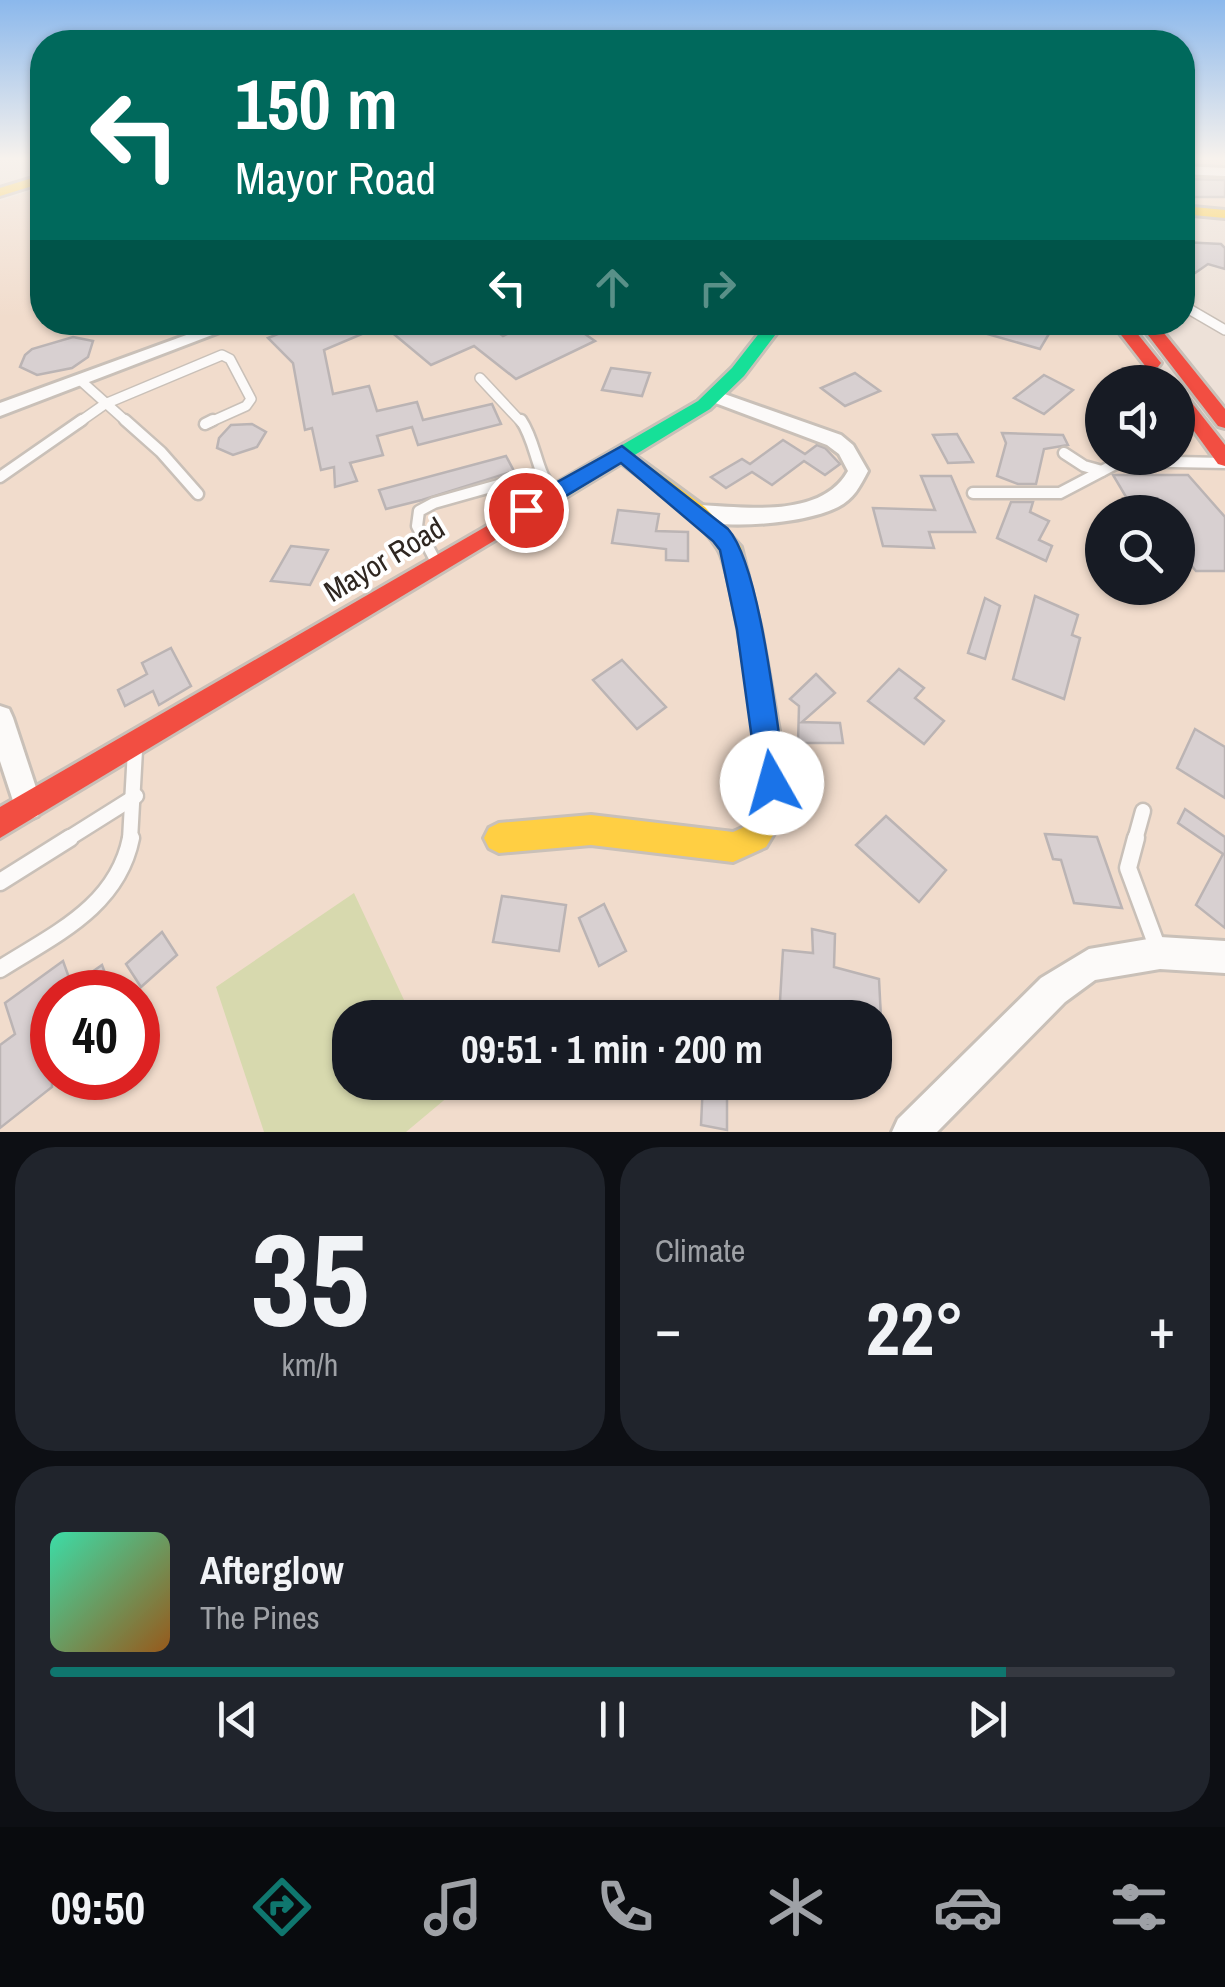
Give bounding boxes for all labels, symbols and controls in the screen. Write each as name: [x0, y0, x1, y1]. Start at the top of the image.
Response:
text: 150 m: [235, 57, 398, 151]
icon: left: [70, 70, 200, 200]
text: Mayor Road: [235, 147, 436, 208]
icon: left: [480, 260, 535, 315]
icon: ahead: [585, 260, 640, 315]
icon: right: [690, 260, 745, 315]
map controls: [1085, 365, 1195, 605]
button: sound: [1085, 365, 1195, 475]
pin: [484, 468, 569, 553]
icon: arrive: [499, 483, 554, 538]
button: search: [1085, 495, 1195, 605]
street label: Mayor Road: [316, 507, 452, 611]
position arrow: [720, 731, 824, 835]
speed limit sign: 40: [30, 970, 160, 1100]
text: 09:51 · 1 min · 200 m: [461, 1024, 763, 1075]
text: 35: [251, 1190, 369, 1366]
text: Climate: [655, 1229, 745, 1272]
text: 22°: [866, 1277, 964, 1378]
text: −: [655, 1291, 681, 1365]
text: +: [1149, 1291, 1175, 1365]
text: km/h: [282, 1343, 338, 1386]
text: Afterglow: [200, 1545, 344, 1596]
text: The Pines: [200, 1596, 320, 1639]
icon: previous: [210, 1692, 265, 1747]
icon: pause: [585, 1692, 640, 1747]
icon: next: [960, 1692, 1015, 1747]
icon: directions: [247, 1872, 317, 1942]
icon: music: [418, 1872, 488, 1942]
icon: phone: [590, 1872, 660, 1942]
icon: climate: [761, 1872, 831, 1942]
icon: car: [933, 1872, 1003, 1942]
icon: filters: [1104, 1872, 1174, 1942]
text: 09:50: [51, 1877, 145, 1938]

